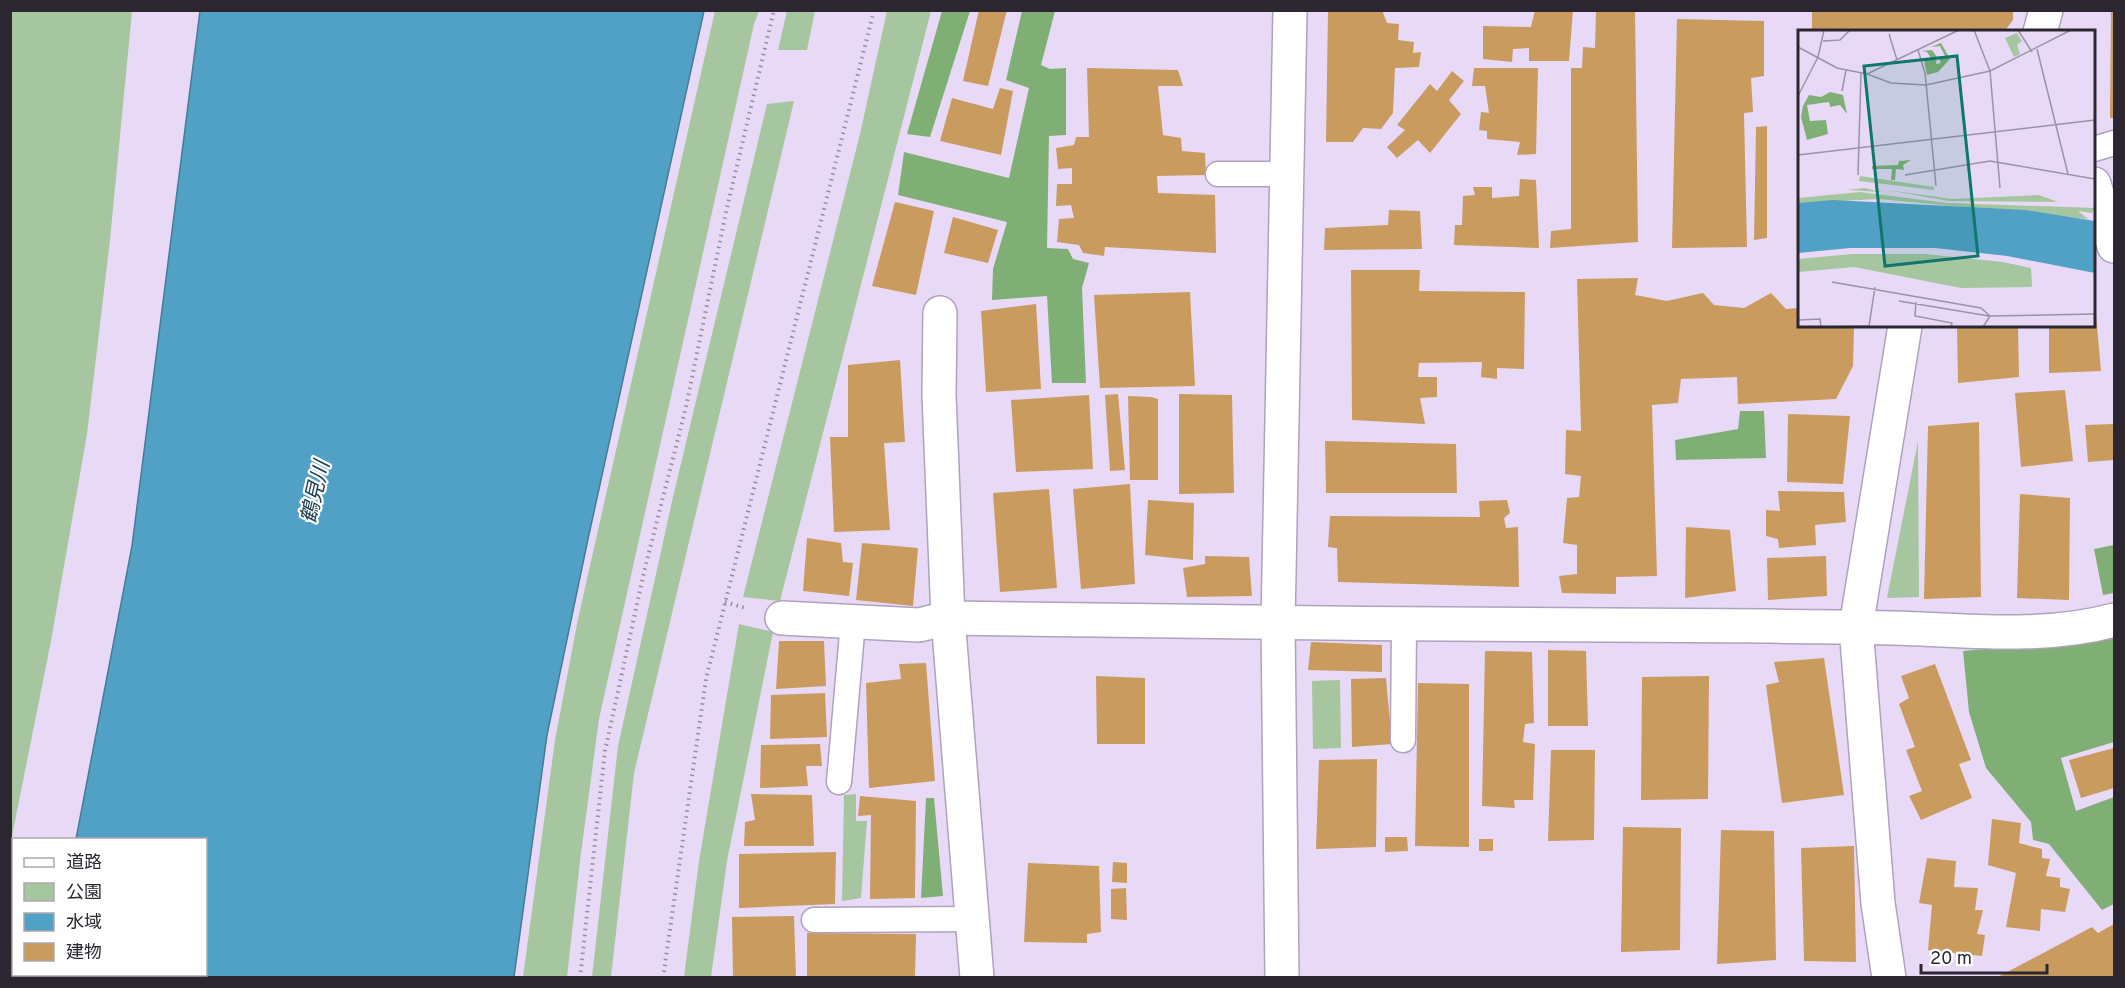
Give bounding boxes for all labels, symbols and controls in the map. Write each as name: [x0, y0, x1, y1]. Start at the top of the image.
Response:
inset map: [1798, 30, 2095, 327]
water label: 鶴見川: [296, 457, 337, 526]
legend: [12, 838, 207, 976]
text: 道路: [66, 852, 102, 875]
text: 公園: [66, 882, 102, 905]
text: 水域: [66, 912, 102, 935]
scale bar: [1921, 937, 2047, 975]
text: 建物: [66, 942, 102, 965]
text: 20 m: [1930, 948, 1972, 971]

